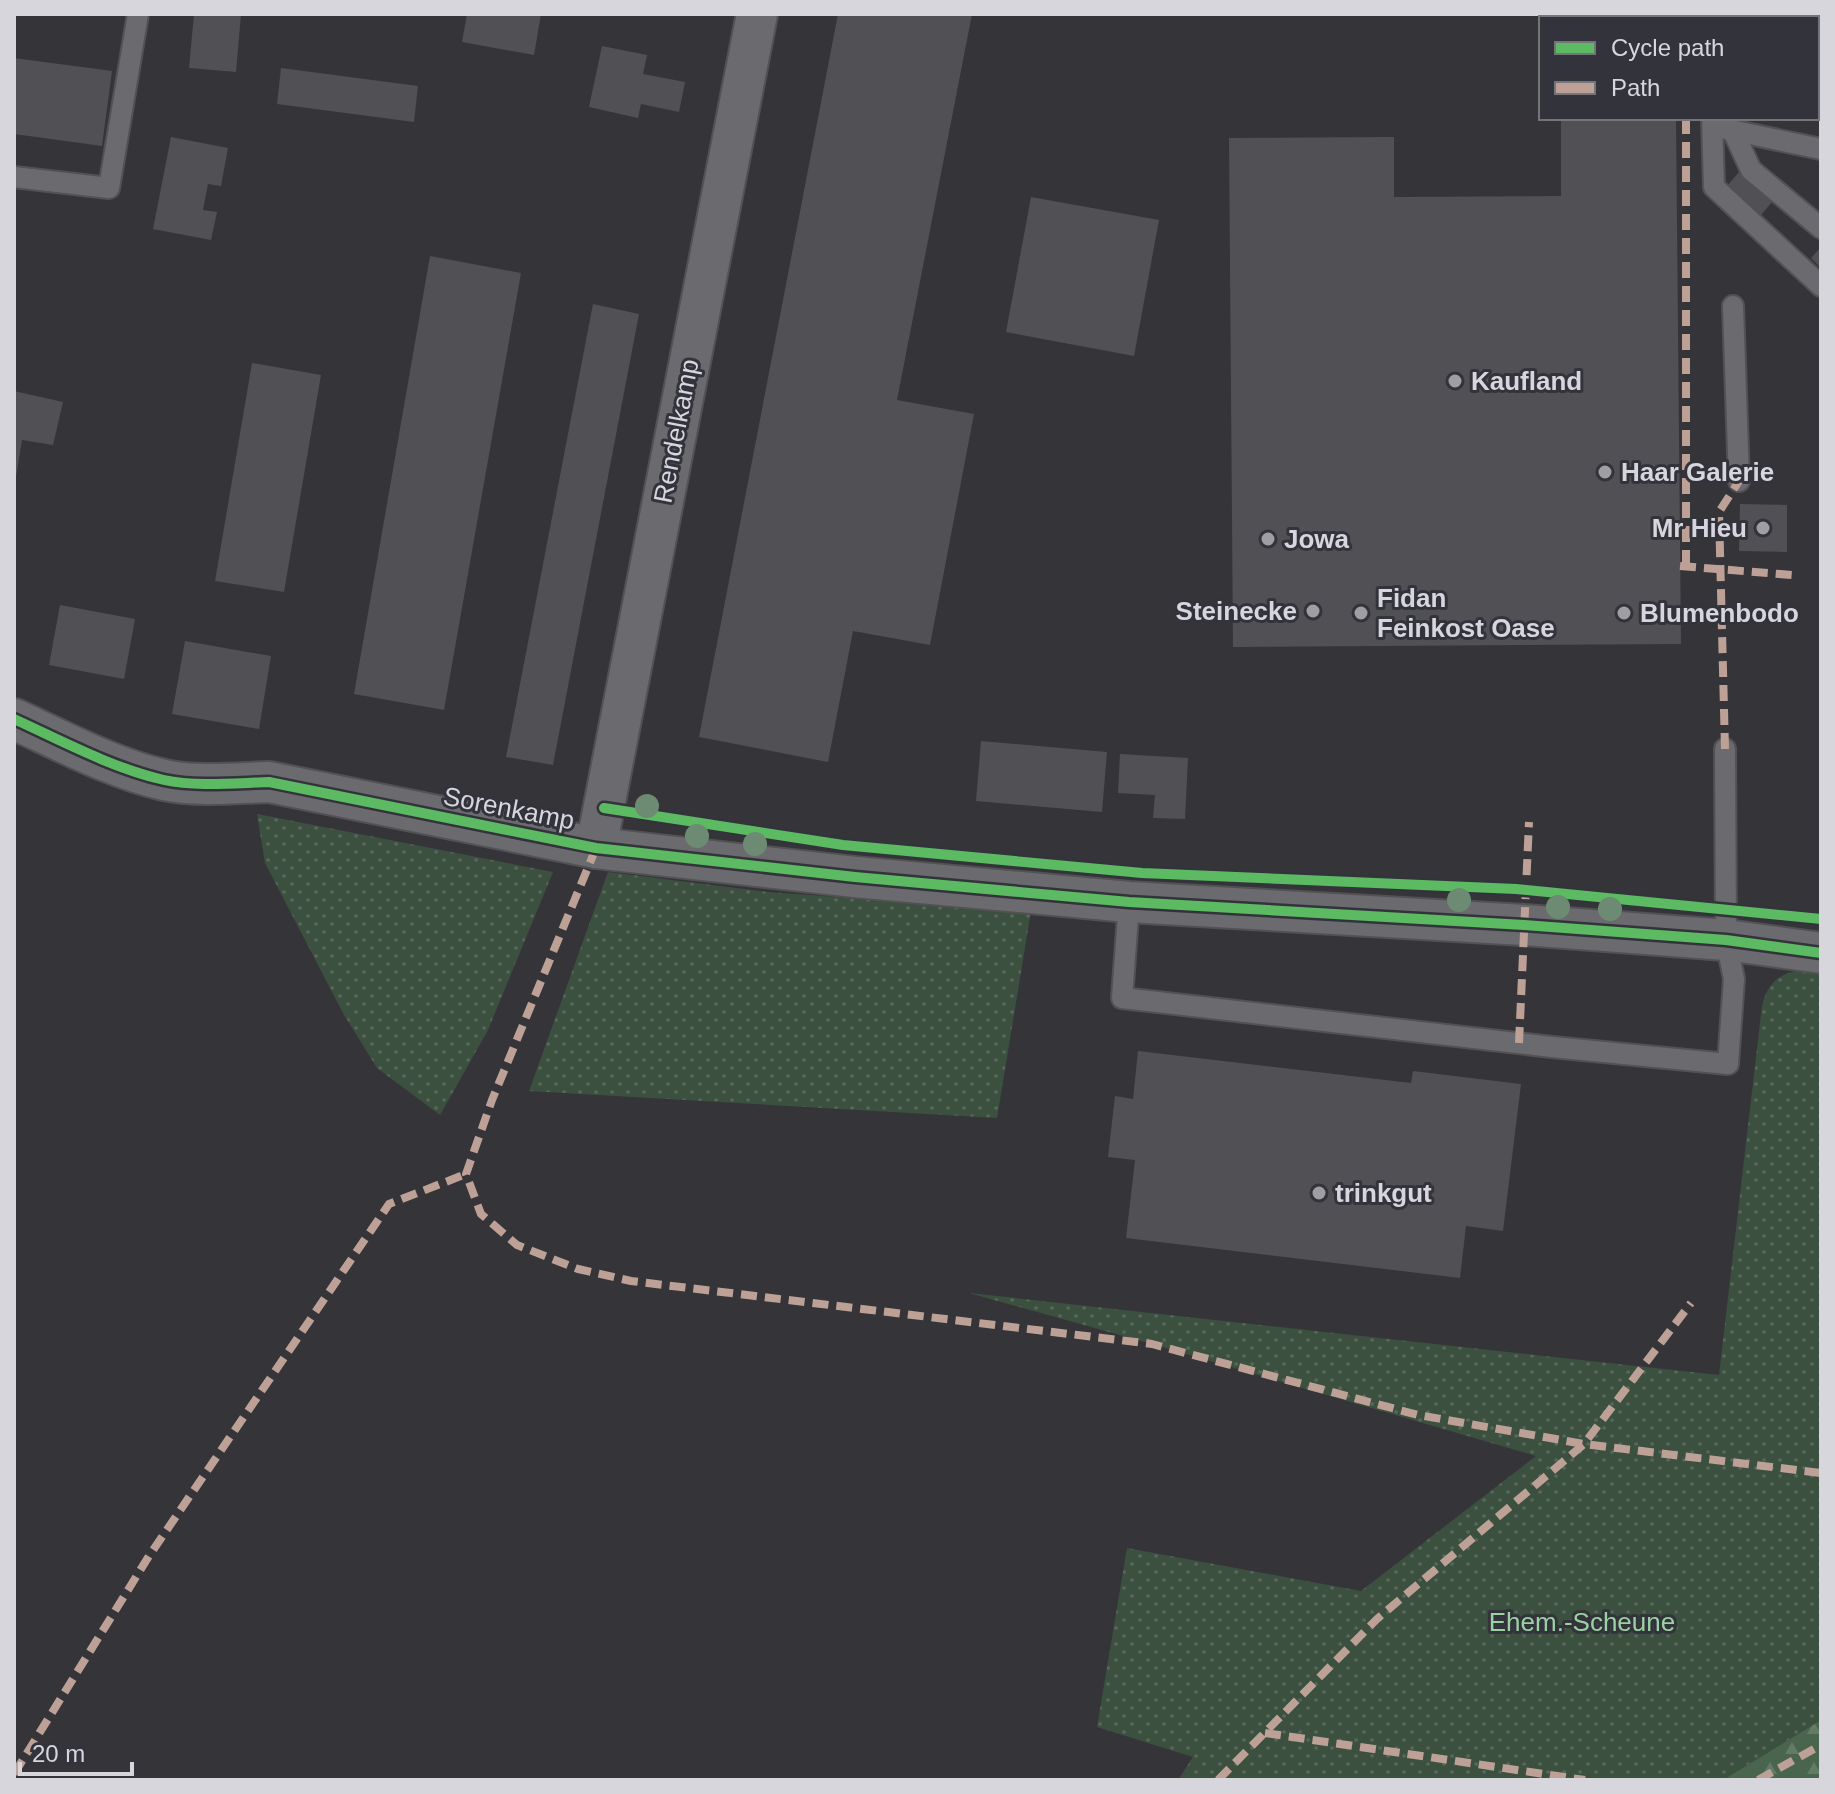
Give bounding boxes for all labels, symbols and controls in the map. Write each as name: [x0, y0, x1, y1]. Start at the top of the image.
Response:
legend: [1539, 16, 1819, 120]
text: Cycle path: [1611, 34, 1724, 61]
text: Path: [1611, 74, 1660, 101]
street label: Rendelkamp: [647, 356, 705, 506]
place label: Kaufland: [1471, 366, 1582, 396]
marker: Kaufland: [1446, 372, 1464, 390]
place label: Haar Galerie: [1621, 457, 1774, 487]
marker: Haar Galerie: [1596, 463, 1614, 481]
place label: Mr Hieu: [1652, 513, 1747, 543]
marker: Mr Hieu: [1754, 519, 1772, 537]
place label: Jowa: [1284, 524, 1350, 554]
marker: Jowa: [1259, 530, 1277, 548]
place label: Fidan Feinkost Oase: [1377, 583, 1555, 643]
place label: Steinecke: [1176, 596, 1297, 626]
place label: Blumenbodo: [1640, 598, 1799, 628]
marker: Steinecke: [1304, 602, 1322, 620]
marker: Fidan Feinkost Oase: [1352, 604, 1370, 622]
marker: Blumenbodo: [1615, 604, 1633, 622]
street label: Sorenkamp: [441, 781, 577, 835]
place label: trinkgut: [1335, 1178, 1432, 1208]
marker: trinkgut: [1310, 1184, 1328, 1202]
park label: Ehem.-Scheune: [1489, 1607, 1675, 1637]
scale bar: [20, 1726, 132, 1776]
text: 20 m: [32, 1740, 85, 1767]

